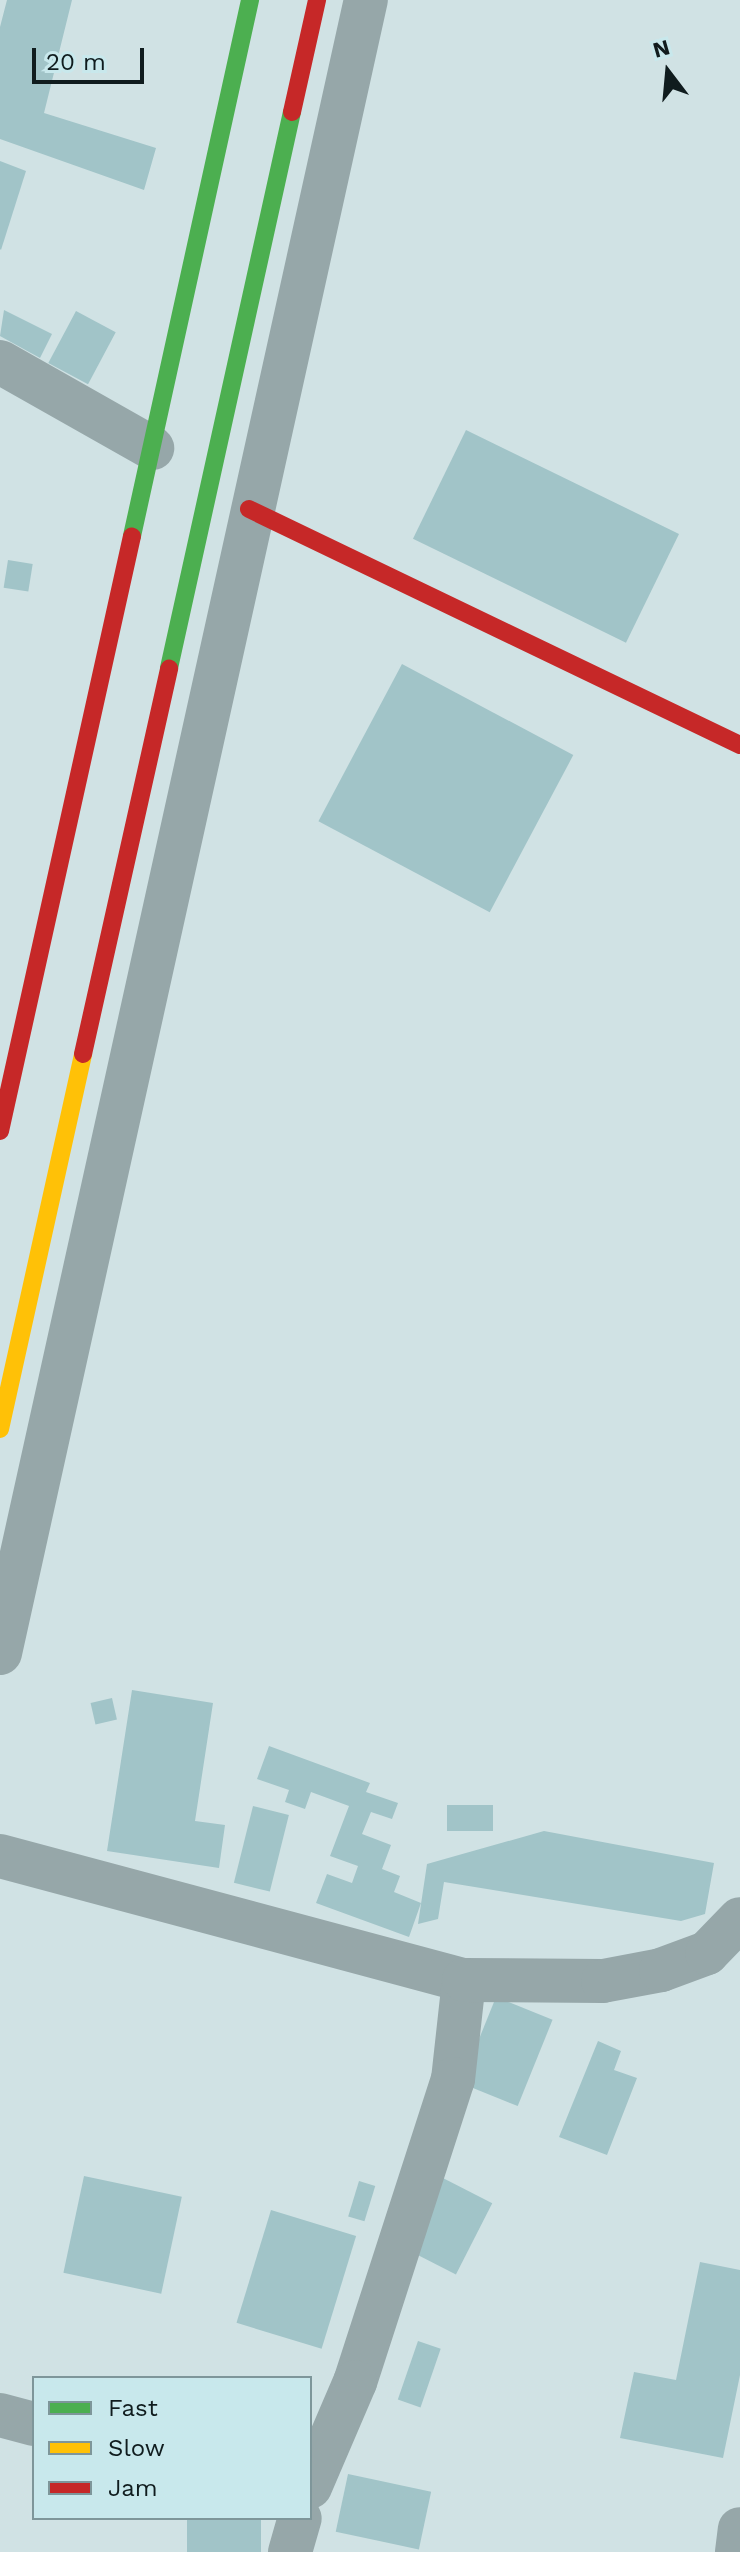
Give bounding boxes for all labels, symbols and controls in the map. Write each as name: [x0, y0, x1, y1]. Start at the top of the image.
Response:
scale bar: [36, 32, 148, 82]
north arrow: [628, 32, 708, 112]
text: N: [650, 34, 673, 63]
text: 20 m: [46, 48, 106, 76]
legend: [32, 2376, 312, 2520]
text: Fast: [108, 2394, 158, 2422]
text: Slow: [108, 2434, 165, 2462]
text: Jam: [108, 2474, 158, 2502]

